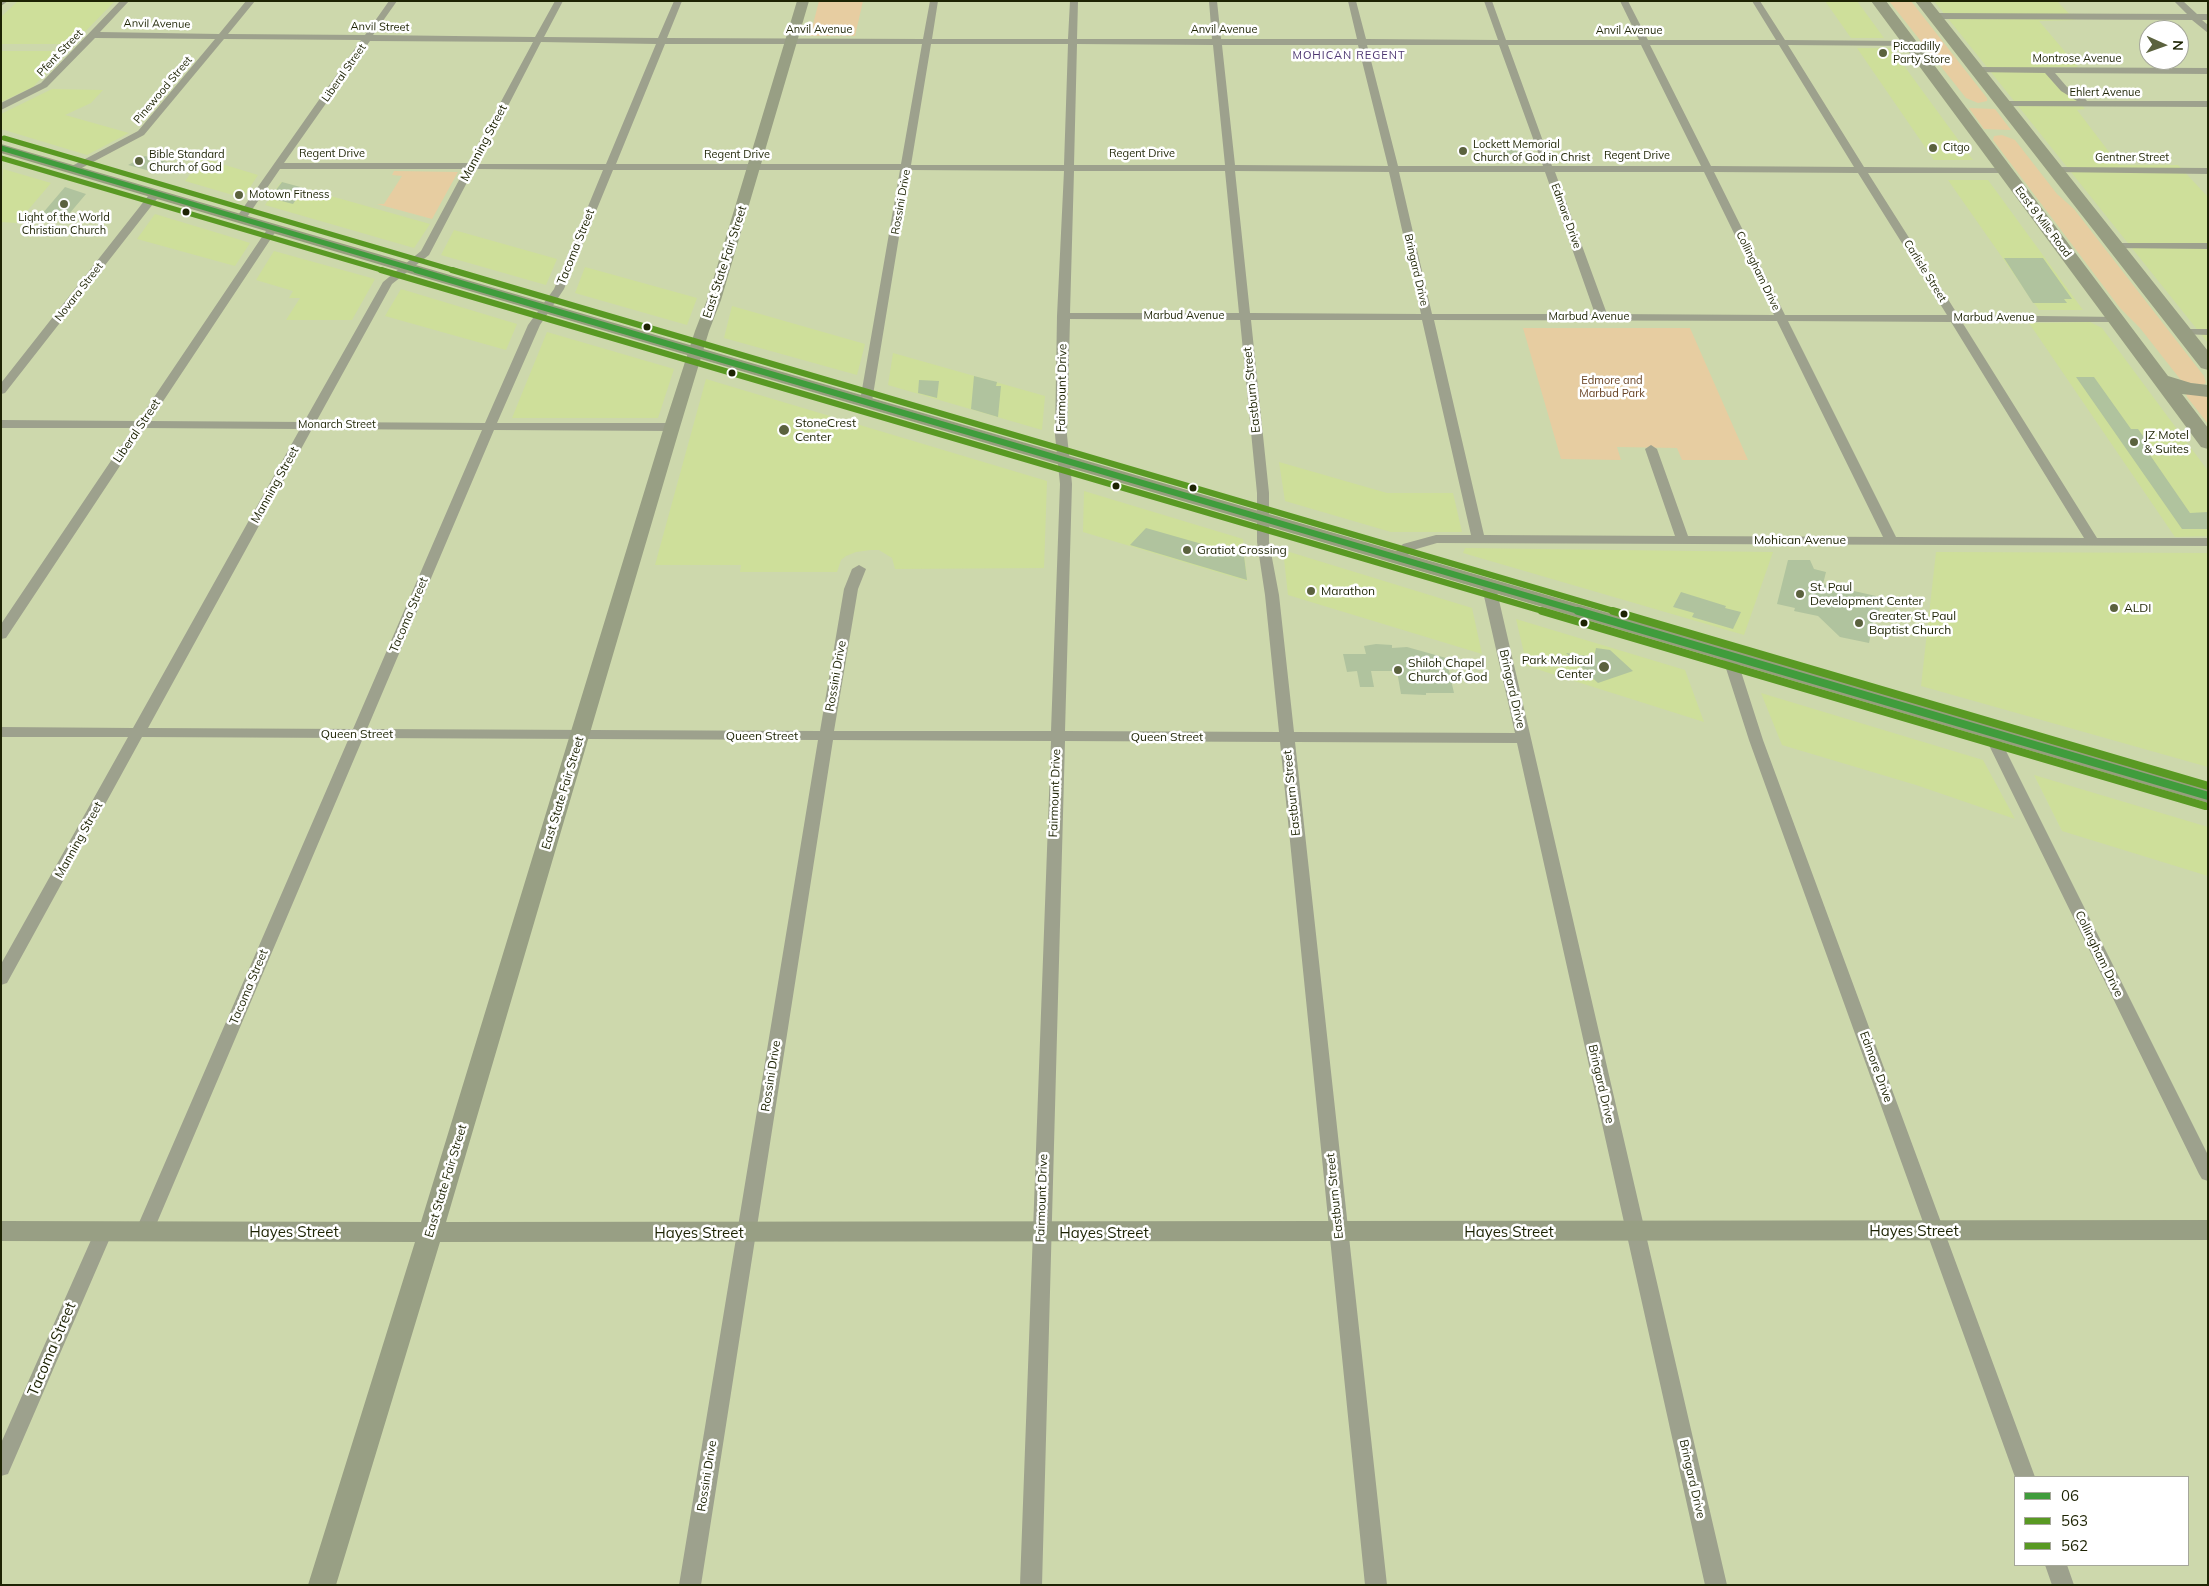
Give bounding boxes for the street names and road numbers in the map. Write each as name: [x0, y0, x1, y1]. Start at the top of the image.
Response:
street label: Anvil Avenue: [124, 17, 190, 31]
street label: Anvil Street: [350, 20, 410, 34]
street label: Anvil Avenue: [786, 23, 852, 37]
street label: Anvil Avenue: [1191, 23, 1257, 37]
street label: Anvil Avenue: [1596, 24, 1662, 38]
street label: Pfent Street: [34, 27, 86, 79]
street label: Liberal Street: [319, 42, 369, 104]
street label: Montrose Avenue: [2033, 52, 2121, 66]
street label: Pinewood Street: [131, 54, 195, 126]
street label: Ehlert Avenue: [2070, 86, 2140, 100]
street label: Manning Street: [458, 102, 510, 184]
street label: Regent Drive: [299, 147, 365, 161]
street label: Regent Drive: [1109, 147, 1175, 161]
street label: Regent Drive: [704, 148, 770, 162]
street label: Regent Drive: [1604, 149, 1670, 163]
street label: Gentner Street: [2095, 151, 2169, 165]
street label: Rossini Drive: [889, 168, 913, 236]
street label: Edmore Drive: [1548, 182, 1584, 250]
street label: East 8 Mile Road: [2012, 184, 2074, 260]
street label: East State Fair Street: [700, 204, 750, 320]
street label: Tacoma Street: [554, 207, 598, 287]
street label: Collingham Drive: [1733, 229, 1783, 313]
street label: Bringard Drive: [1401, 233, 1431, 307]
street label: Carlisle Street: [1901, 238, 1949, 304]
street label: Novara Street: [52, 260, 106, 324]
street label: Marbud Avenue: [1144, 309, 1224, 323]
street label: Marbud Avenue: [1549, 310, 1629, 324]
street label: Marbud Avenue: [1954, 311, 2034, 325]
street label: Fairmount Drive: [1054, 344, 1070, 432]
street label: Eastburn Street: [1240, 346, 1264, 434]
street label: Liberal Street: [110, 396, 164, 466]
street label: Monarch Street: [298, 418, 376, 432]
street label: Manning Street: [248, 444, 302, 526]
street label: Mohican Avenue: [1754, 533, 1846, 547]
street label: Tacoma Street: [387, 575, 431, 655]
street label: Rossini Drive: [823, 639, 849, 713]
street label: Bringard Drive: [1496, 648, 1528, 730]
street label: Queen Street: [321, 727, 393, 741]
street label: Queen Street: [726, 729, 798, 743]
street label: Queen Street: [1131, 730, 1203, 744]
street label: East State Fair Street: [539, 735, 587, 851]
street label: Fairmount Drive: [1046, 748, 1064, 838]
street label: Eastburn Street: [1280, 749, 1304, 837]
street label: Manning Street: [52, 799, 106, 881]
street label: Collingham Drive: [2072, 908, 2126, 1000]
street label: Tacoma Street: [227, 947, 271, 1027]
street label: Edmore Drive: [1856, 1030, 1896, 1104]
street label: Rossini Drive: [758, 1039, 784, 1113]
street label: Bringard Drive: [1585, 1043, 1617, 1125]
street label: East State Fair Street: [422, 1123, 470, 1239]
street label: Eastburn Street: [1323, 1152, 1347, 1240]
street label: Fairmount Drive: [1033, 1153, 1051, 1243]
street label: Hayes Street: [1869, 1222, 1959, 1240]
street label: Hayes Street: [249, 1223, 339, 1241]
street label: Hayes Street: [1464, 1223, 1554, 1241]
street label: Hayes Street: [654, 1224, 744, 1242]
street label: Hayes Street: [1059, 1224, 1149, 1242]
street label: Tacoma Street: [24, 1299, 80, 1399]
street label: Bringard Drive: [1676, 1438, 1708, 1520]
street label: Rossini Drive: [694, 1439, 720, 1513]

